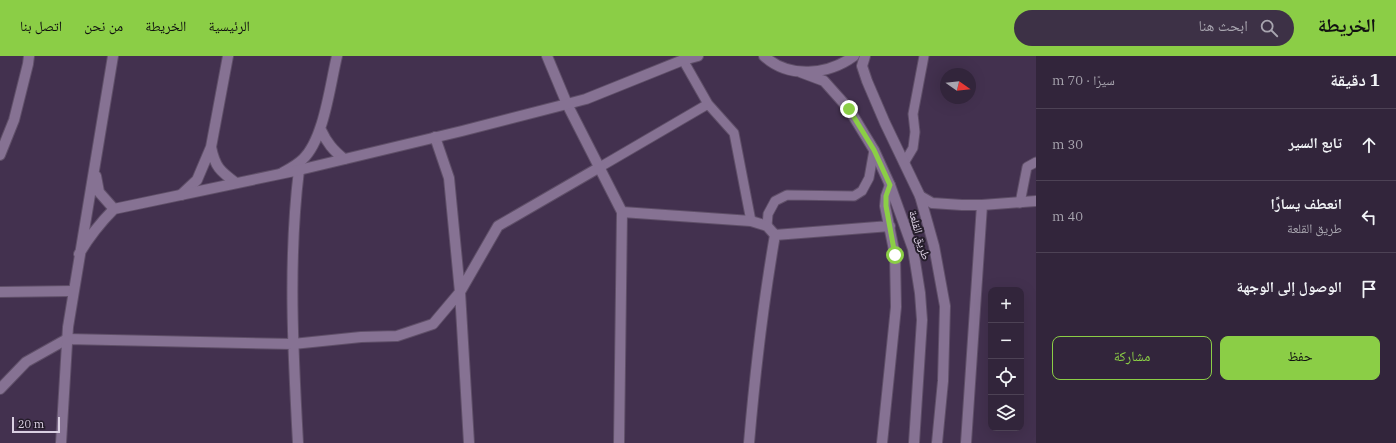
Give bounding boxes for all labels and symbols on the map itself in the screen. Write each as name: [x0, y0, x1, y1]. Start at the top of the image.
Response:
north arrow: [940, 68, 976, 104]
route end: [840, 100, 858, 118]
street label: طريق القلعة: [906, 209, 934, 262]
route start: [886, 246, 904, 264]
scale bar: [12, 415, 60, 434]

